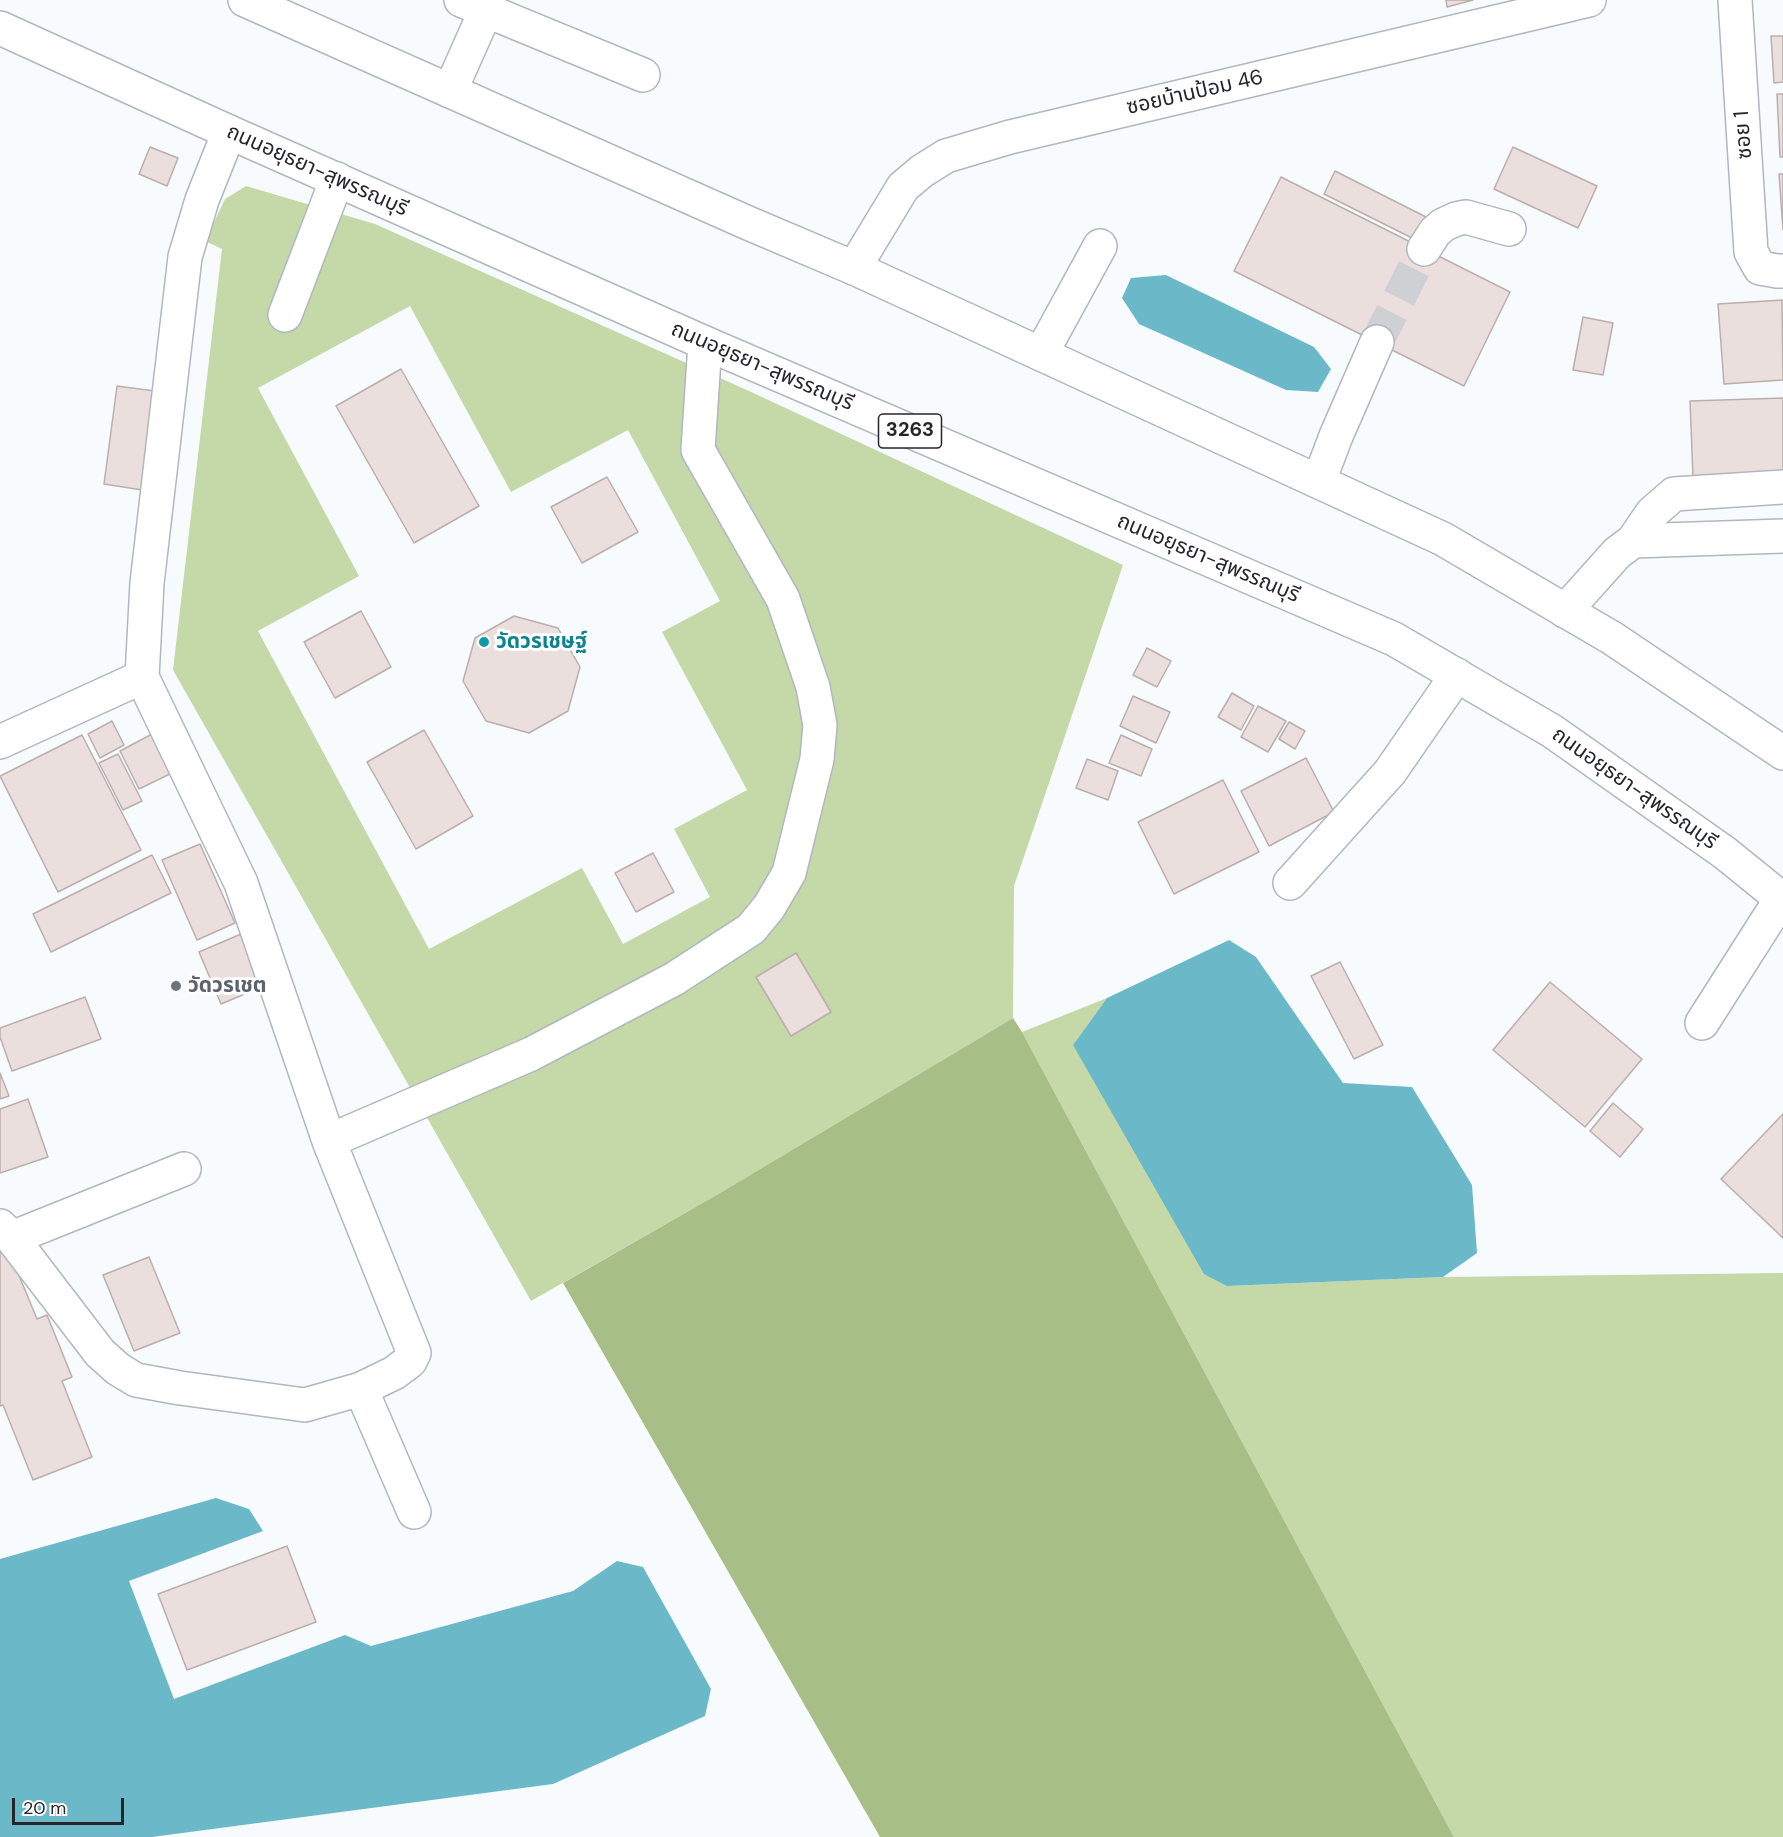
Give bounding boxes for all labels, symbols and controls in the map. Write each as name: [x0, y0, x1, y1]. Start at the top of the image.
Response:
street label: ซอยบ้านป้อม 46: [1124, 65, 1266, 121]
street label: ซอย 1: [1730, 110, 1758, 160]
street label: ถนนอยุธยา-สุพรรณบุรี: [222, 120, 412, 222]
street label: ถนนอยุธยา-สุพรรณบุรี: [667, 317, 857, 417]
road number: 3263: [878, 414, 942, 448]
street label: ถนนอยุธยา-สุพรรณบุรี: [1113, 509, 1303, 609]
place label: วัดวรเชษฐ์: [496, 629, 587, 655]
marker: วัดวรเชษฐ์: [477, 635, 491, 649]
street label: ถนนอยุธยา-สุพรรณบุรี: [1547, 723, 1721, 855]
place label: วัดวรเชต: [188, 973, 267, 999]
marker: วัดวรเชต: [169, 979, 183, 993]
scale bar: [15, 1786, 128, 1824]
text: 20 m: [23, 1796, 66, 1820]

